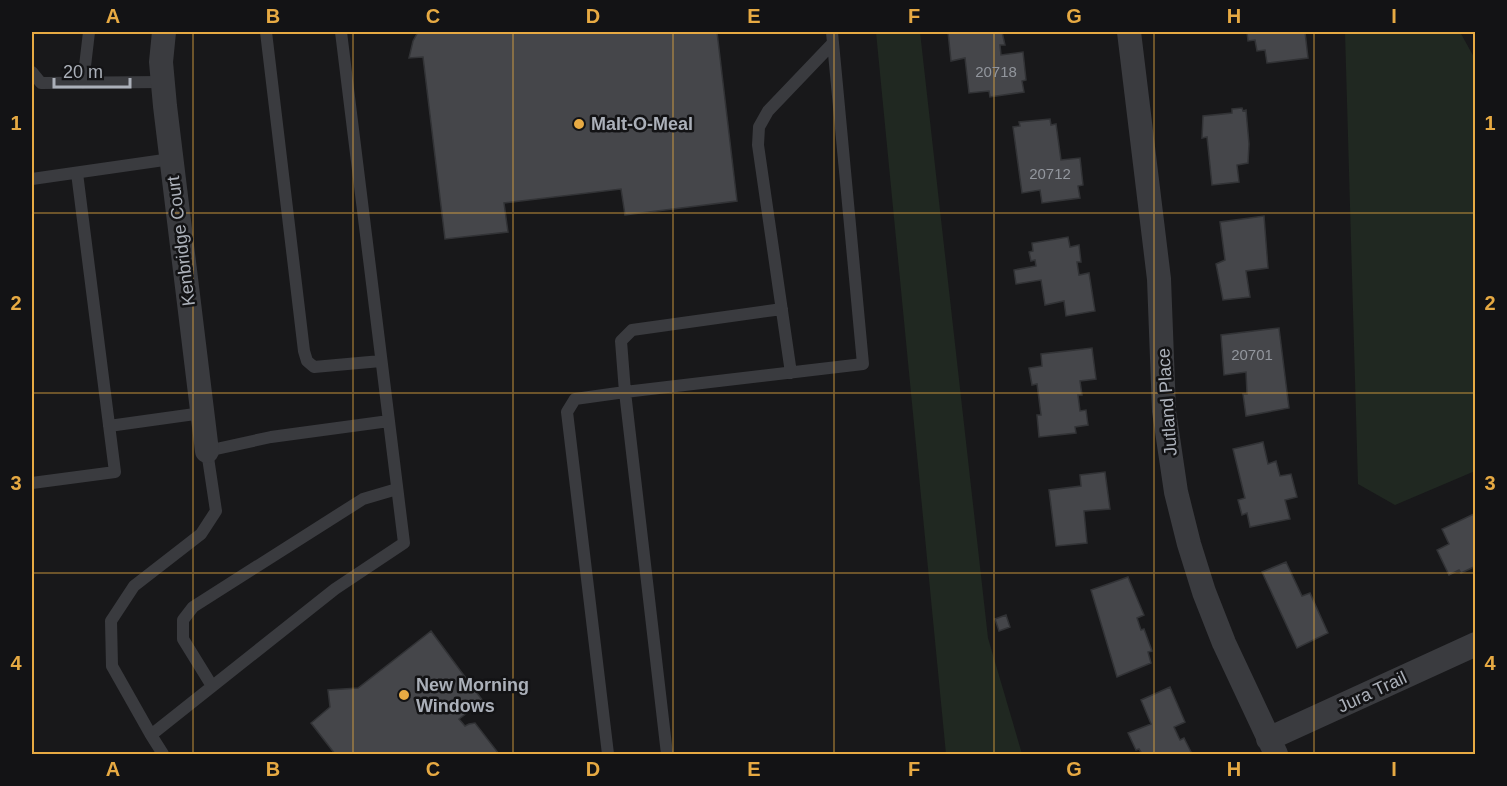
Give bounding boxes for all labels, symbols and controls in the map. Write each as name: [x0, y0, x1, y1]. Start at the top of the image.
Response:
text: A: [106, 5, 120, 27]
text: B: [266, 5, 280, 27]
text: C: [426, 5, 440, 27]
text: D: [586, 5, 600, 27]
text: E: [747, 5, 761, 27]
text: F: [908, 5, 920, 27]
text: G: [1066, 5, 1082, 27]
text: H: [1227, 5, 1241, 27]
text: I: [1391, 5, 1397, 27]
scale bar: [54, 51, 130, 89]
text: 20 m: [63, 62, 103, 82]
house number: 20718: [975, 63, 1017, 80]
text: 1: [10, 112, 22, 134]
text: 1: [1484, 112, 1496, 134]
place label: Malt-O-Meal: [591, 114, 693, 134]
marker: Malt-O-Meal: [572, 117, 586, 131]
house number: 20712: [1029, 165, 1071, 182]
street label: Kenbridge Court: [163, 175, 199, 307]
text: 2: [10, 292, 22, 314]
text: 2: [1484, 292, 1496, 314]
house number: 20701: [1231, 346, 1273, 363]
street label: Jutland Place: [1153, 347, 1181, 457]
text: 3: [10, 472, 22, 494]
text: 3: [1484, 472, 1496, 494]
text: 4: [10, 652, 22, 674]
text: 4: [1484, 652, 1496, 674]
street label: Jura Trail: [1334, 667, 1410, 717]
place label: New Morning Windows: [416, 675, 529, 716]
marker: New Morning Windows: [397, 688, 411, 702]
text: A: [106, 758, 120, 780]
text: B: [266, 758, 280, 780]
text: C: [426, 758, 440, 780]
text: D: [586, 758, 600, 780]
text: E: [747, 758, 761, 780]
text: F: [908, 758, 920, 780]
text: G: [1066, 758, 1082, 780]
text: H: [1227, 758, 1241, 780]
text: I: [1391, 758, 1397, 780]

